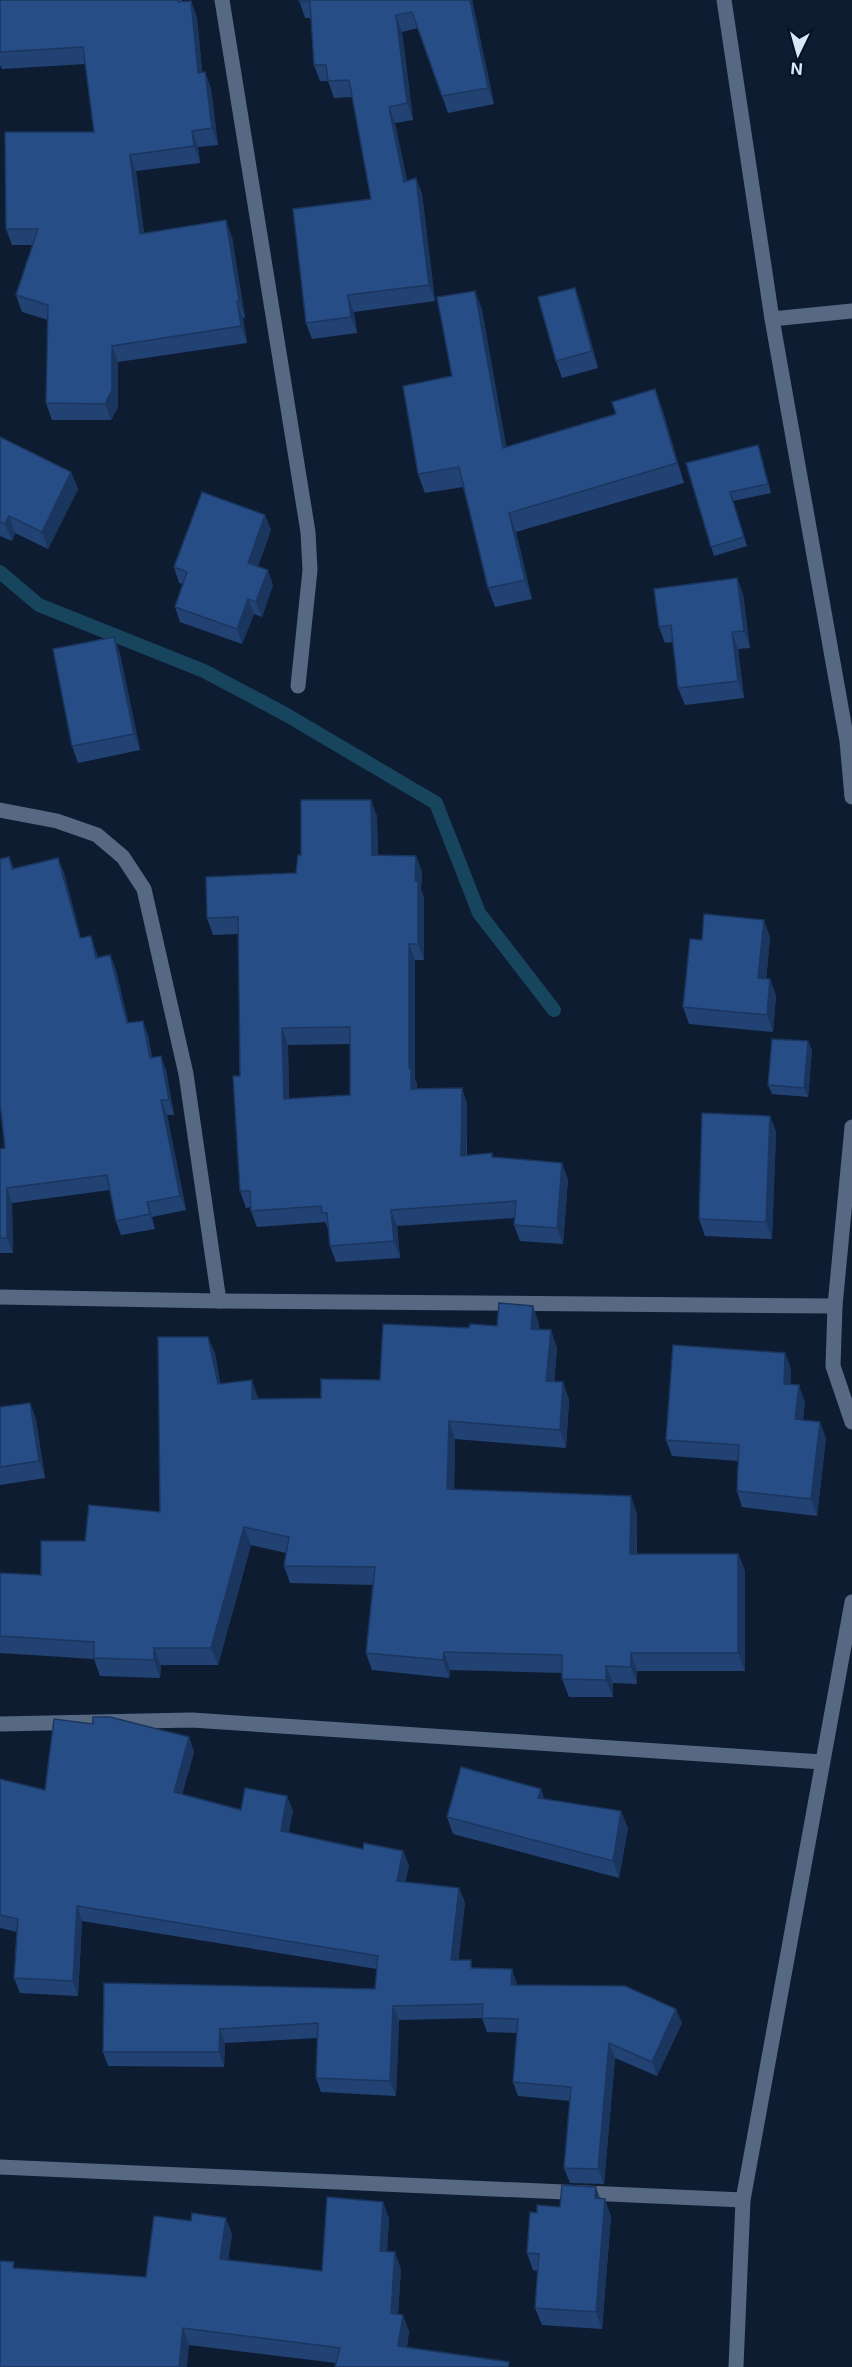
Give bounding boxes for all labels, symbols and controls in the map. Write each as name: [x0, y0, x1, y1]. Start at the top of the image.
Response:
north arrow: [768, 24, 828, 84]
text: N: [790, 58, 804, 79]

